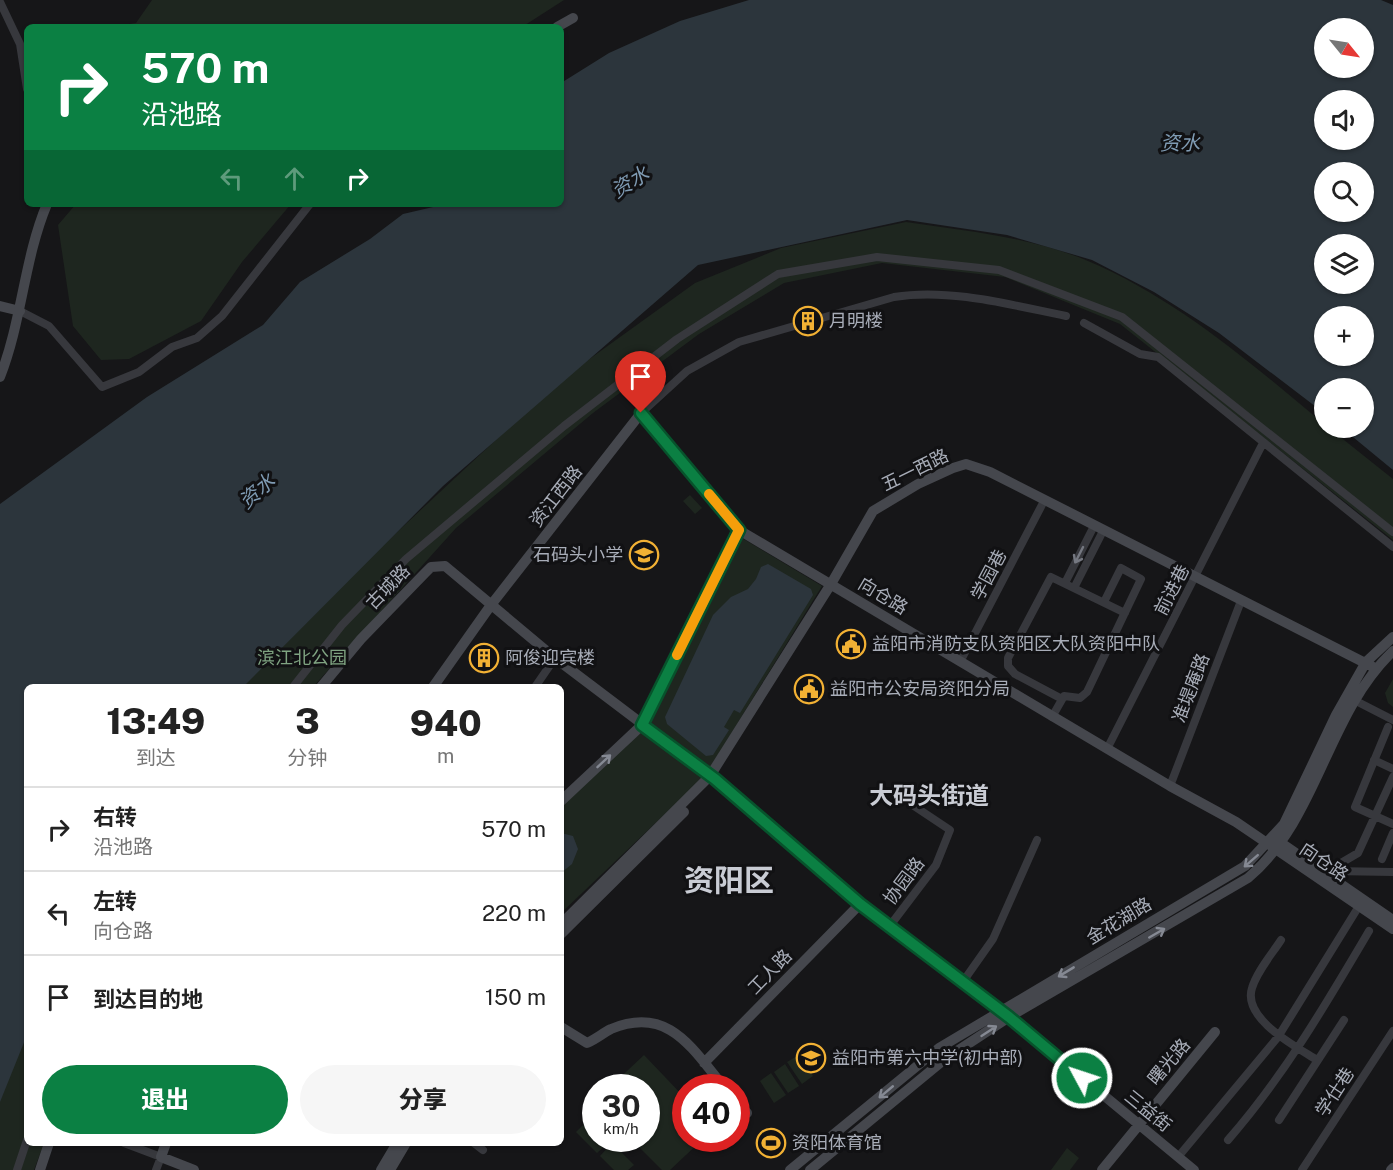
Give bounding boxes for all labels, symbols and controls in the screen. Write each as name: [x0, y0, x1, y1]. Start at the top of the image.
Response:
north arrow: [1314, 18, 1374, 78]
map controls: [1314, 18, 1374, 438]
text: 570 m: [141, 43, 269, 92]
icon: right: [42, 48, 120, 126]
button: sound: [1314, 90, 1374, 150]
text: 沿池路: [141, 98, 222, 130]
water label: 资水: [1160, 131, 1201, 155]
water label: 资水: [607, 161, 654, 203]
icon: left: [215, 162, 248, 195]
icon: ahead: [278, 162, 311, 195]
icon: right: [341, 162, 374, 195]
button: search: [1314, 162, 1374, 222]
button: layers: [1314, 234, 1374, 294]
building icon: 月明楼: [792, 305, 824, 337]
button: +: [1314, 306, 1374, 366]
place label: 月明楼: [829, 310, 883, 331]
pin: [615, 351, 666, 413]
icon: arrive: [624, 360, 657, 393]
button: −: [1314, 378, 1374, 438]
street label: 五一西路: [878, 444, 952, 495]
street label: 资江西路: [525, 461, 586, 531]
water label: 资水: [234, 468, 281, 513]
school or university icon: 石码头小学: [628, 539, 660, 571]
place label: 石码头小学: [533, 544, 623, 565]
one-way arrow: [1073, 545, 1084, 563]
street label: 学园巷: [967, 546, 1011, 604]
street label: 古城路: [361, 560, 414, 613]
street label: 前进巷: [1150, 561, 1193, 619]
street label: 向仓路: [855, 573, 912, 618]
public building icon: 益阳市消防支队资阳区大队资阳中队: [835, 628, 867, 660]
place label: 益阳市消防支队资阳区大队资阳中队: [872, 633, 1160, 654]
building icon: 阿俊迎宾楼: [468, 642, 500, 674]
park label: 滨江北公园: [257, 647, 347, 668]
place label: 阿俊迎宾楼: [505, 647, 595, 668]
street label: 准堤庵路: [1168, 650, 1213, 725]
public building icon: 益阳市公安局资阳分局: [793, 673, 825, 705]
place label: 益阳市公安局资阳分局: [830, 678, 1010, 699]
text: 13:49: [106, 700, 205, 742]
text: 3: [295, 700, 320, 742]
text: 940: [410, 702, 482, 744]
text: m: [437, 744, 454, 768]
text: 到达: [136, 746, 176, 770]
text: 分钟: [288, 746, 328, 770]
one-way arrow: [596, 754, 611, 768]
district label: 大码头街道: [869, 781, 989, 809]
text: 右转: [93, 804, 137, 830]
icon: right: [42, 813, 75, 846]
text: 570 m: [481, 816, 546, 842]
text: 沿池路: [93, 835, 153, 859]
street label: 向仓路: [1296, 838, 1353, 885]
street label: 协园路: [879, 853, 928, 909]
one-way arrow: [1244, 854, 1259, 868]
district label: 资阳区: [684, 862, 774, 898]
text: 左转: [93, 888, 137, 914]
street label: 金花湖路: [1082, 893, 1155, 948]
icon: left: [42, 897, 75, 930]
text: 220 m: [482, 900, 546, 926]
text: 向仓路: [93, 919, 153, 943]
one-way arrow: [1148, 927, 1165, 939]
street label: 工人路: [743, 945, 796, 998]
one-way arrow: [1057, 967, 1075, 978]
icon: arrive: [42, 981, 75, 1014]
text: 150 m: [485, 984, 546, 1010]
text: 到达目的地: [93, 986, 203, 1012]
one-way arrow: [980, 1025, 997, 1037]
street label: 曙光路: [1143, 1034, 1194, 1089]
school or university icon: 益阳市第六中学(初中部): [795, 1042, 827, 1074]
position arrow: [1050, 1046, 1114, 1110]
place label: 益阳市第六中学(初中部): [832, 1047, 1023, 1068]
street label: 学仕巷: [1311, 1063, 1358, 1120]
button: 退出: [42, 1065, 288, 1134]
button: 分享: [300, 1065, 546, 1134]
speed limit sign: 40: [672, 1074, 750, 1152]
one-way arrow: [878, 1085, 894, 1098]
street label: 三益街: [1121, 1085, 1176, 1136]
text: 30: [601, 1088, 641, 1124]
text: km/h: [603, 1120, 639, 1137]
sports icon: 资阳体育馆: [755, 1127, 787, 1159]
place label: 资阳体育馆: [792, 1132, 882, 1153]

